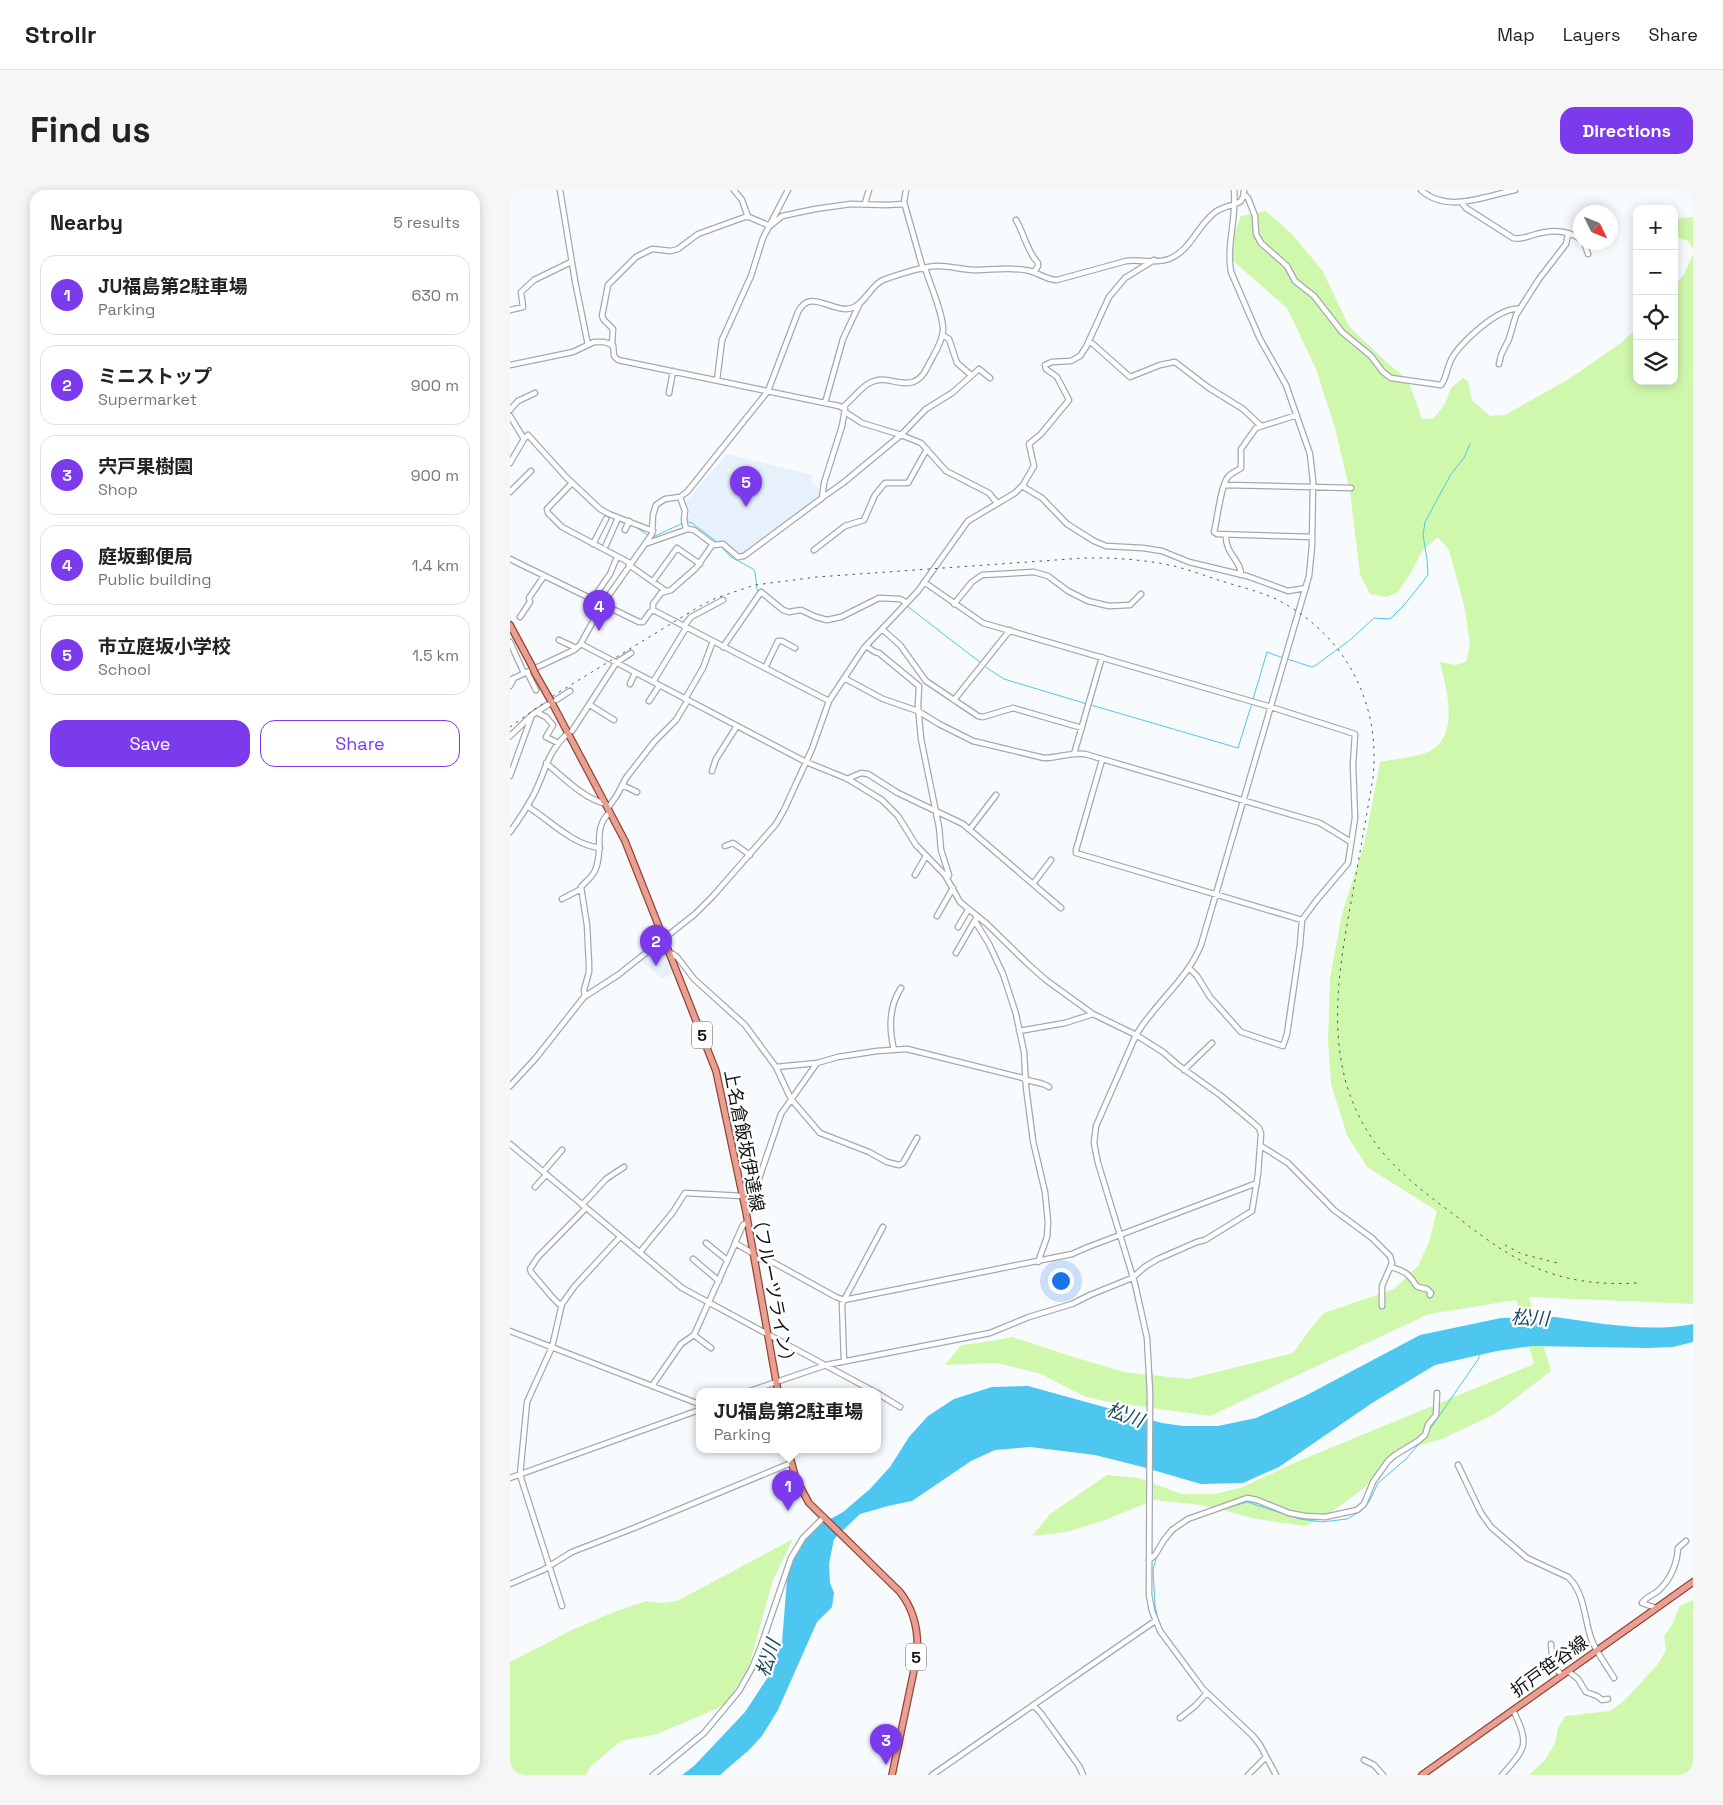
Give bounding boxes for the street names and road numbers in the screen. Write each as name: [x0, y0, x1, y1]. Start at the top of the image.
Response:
road number: 5: [692, 1022, 712, 1048]
street label: 上名倉飯坂伊達線（フルーツライン）: [720, 1068, 800, 1372]
street label: 折戸笹谷線: [1506, 1630, 1592, 1702]
road number: 5: [906, 1644, 926, 1670]

